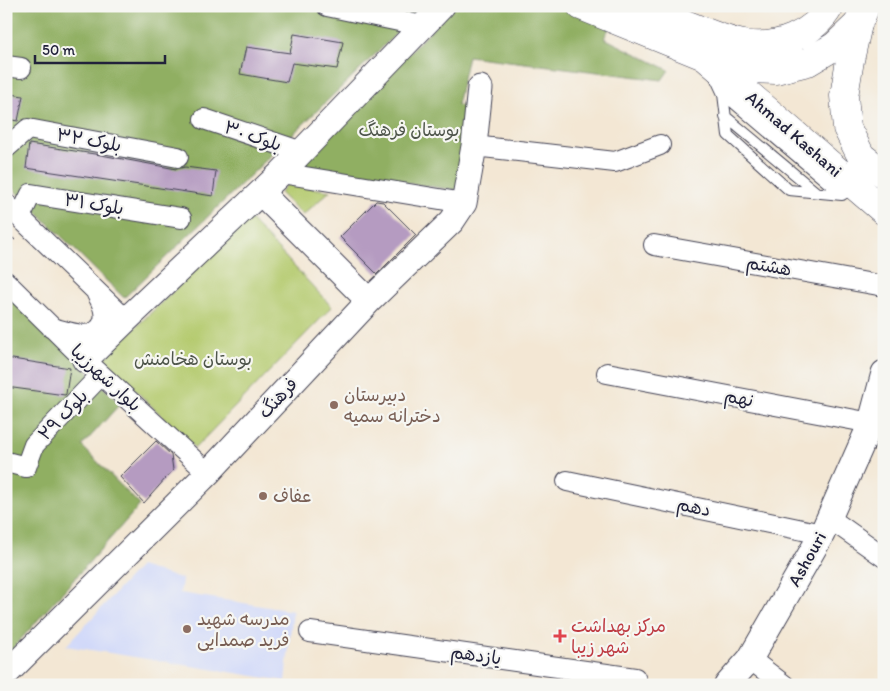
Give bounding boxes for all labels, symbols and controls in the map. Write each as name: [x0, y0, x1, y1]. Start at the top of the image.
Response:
scale bar: [35, 32, 165, 64]
text: 50 m: [42, 41, 75, 59]
street label: Ahmad Kashani: [741, 86, 847, 182]
street label: بلوک ۳۰: [221, 116, 285, 157]
park label: بوستان فرهنگ: [358, 119, 460, 141]
street label: بلوک ۳۲: [55, 123, 123, 158]
street label: بلوک ۳۱: [63, 188, 125, 221]
street label: هشتم: [744, 251, 793, 284]
street label: بلوار شهرزیبا: [66, 340, 146, 416]
park label: بوستان هخامنش: [134, 348, 252, 370]
street label: فرهنگ: [254, 373, 302, 423]
place label: دبیرستان دخترانه سمیه: [344, 384, 441, 427]
street label: نهم: [722, 384, 756, 415]
street label: بلوک ۲۹: [33, 385, 93, 446]
marker: دبیرستان دخترانه سمیه: [328, 399, 340, 411]
place label: عفاف: [273, 485, 311, 507]
marker: عفاف: [257, 490, 269, 502]
street label: دهم: [674, 493, 713, 524]
street label: Ashouri: [783, 528, 831, 590]
place label: مدرسه شهید فرید صمدایی: [197, 608, 290, 651]
place label: مرکز بهداشت شهر زیبا: [571, 615, 666, 658]
marker: مدرسه شهید فرید صمدایی: [181, 623, 193, 635]
marker: مرکز بهداشت شهر زیبا: [553, 629, 567, 643]
street label: یازدهم: [449, 641, 503, 672]

